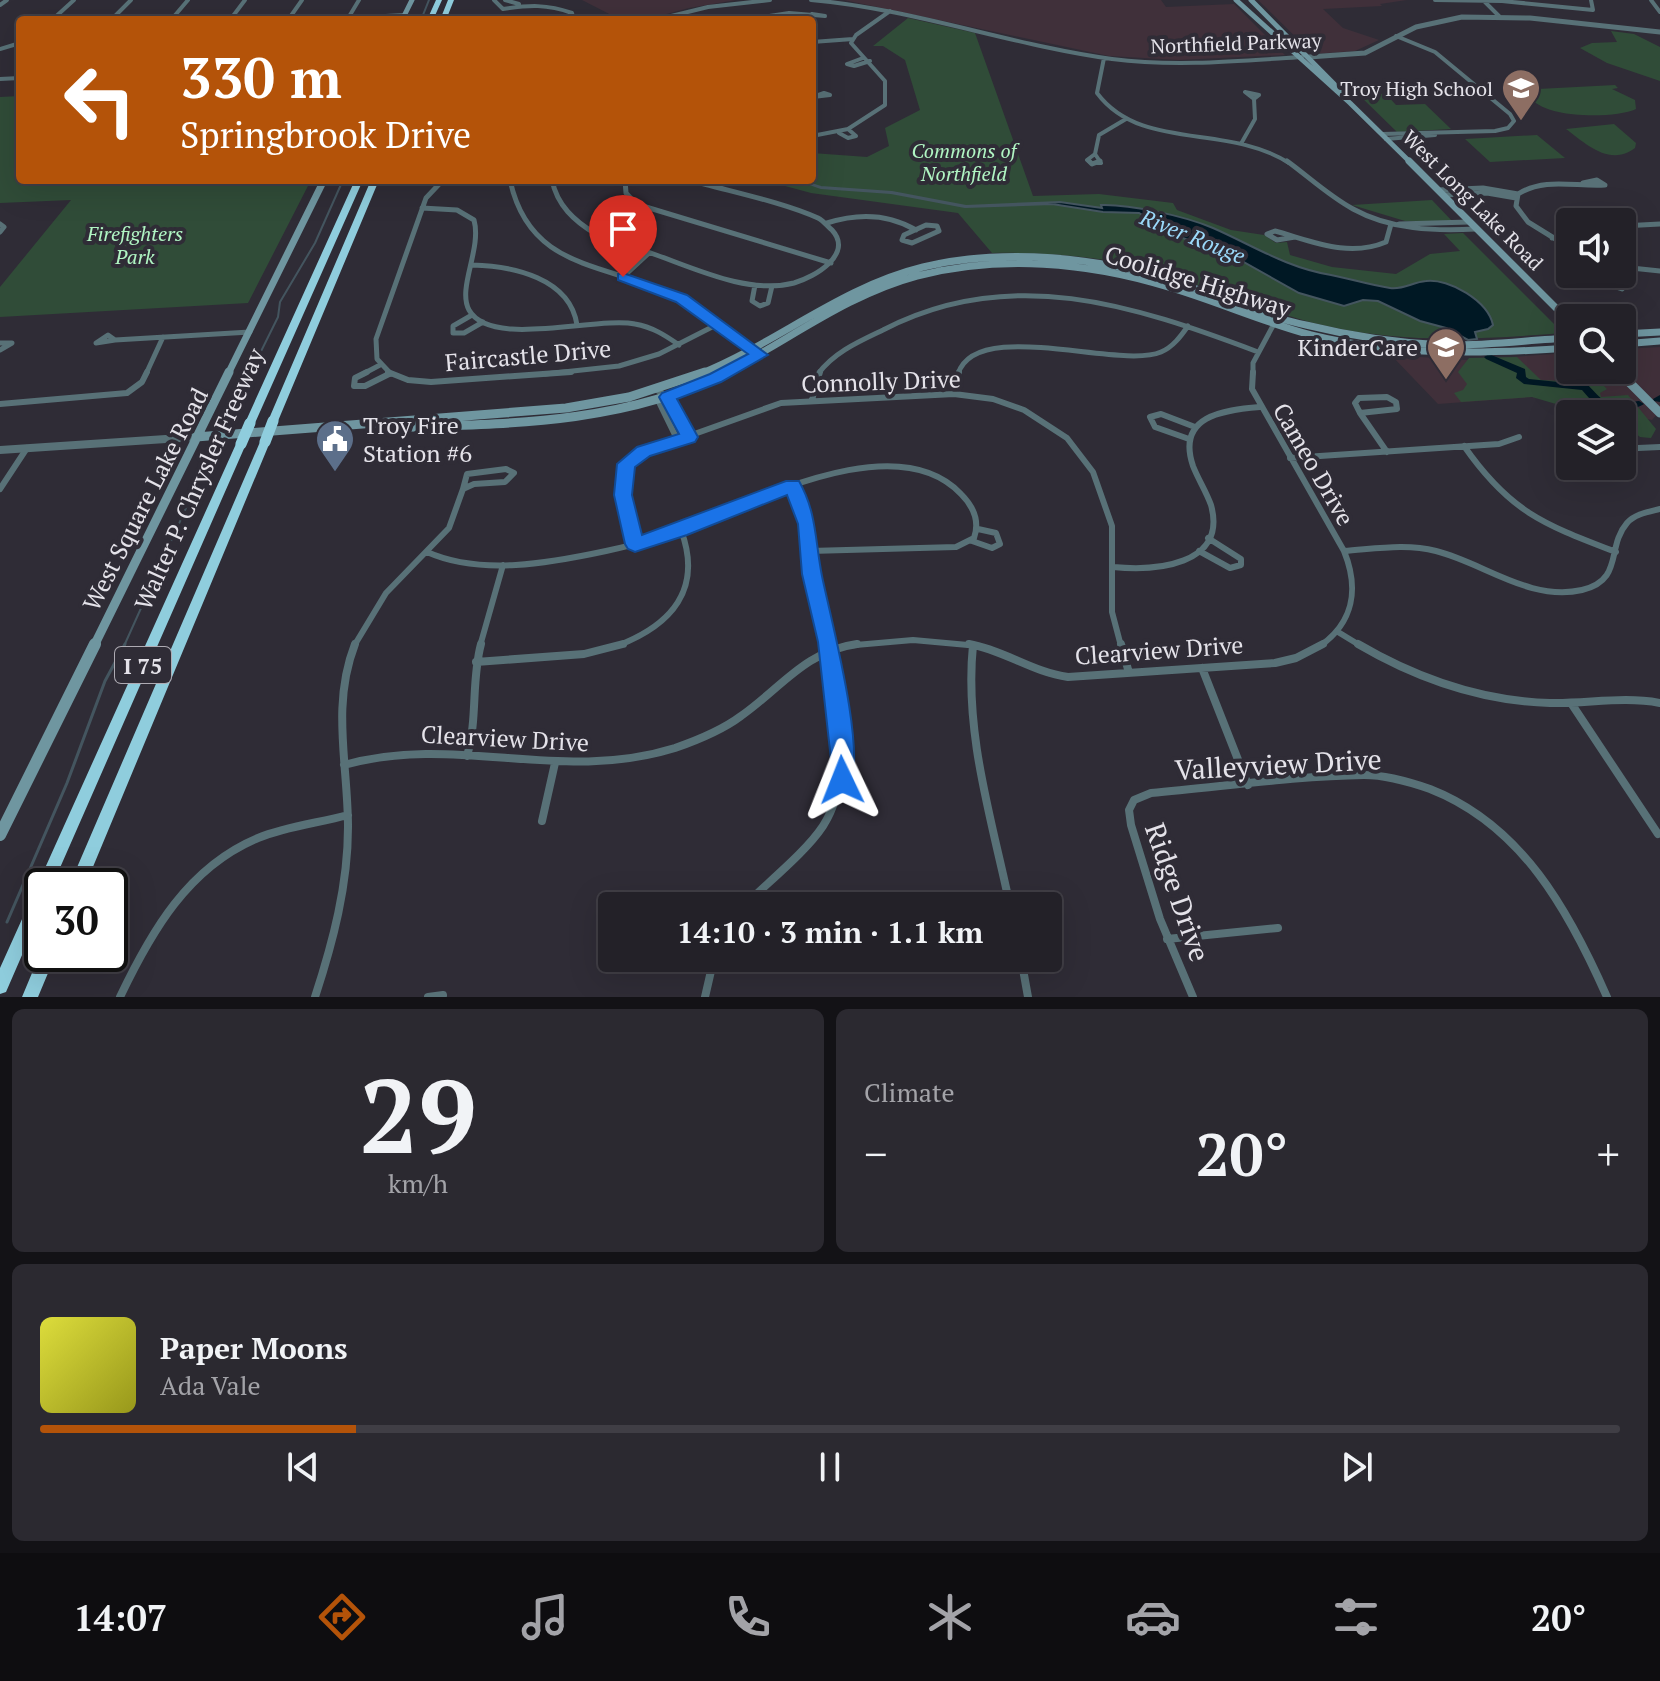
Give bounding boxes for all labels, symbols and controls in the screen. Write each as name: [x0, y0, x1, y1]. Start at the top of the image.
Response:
street label: Northfield Parkway: [1150, 26, 1323, 59]
text: 330 m: [180, 40, 342, 114]
icon: left: [48, 48, 152, 152]
school or university icon: Troy High School: [1500, 67, 1542, 122]
place label: Troy High School: [1340, 75, 1493, 102]
text: Springbrook Drive: [180, 111, 471, 158]
street label: West Long Lake Road: [1397, 124, 1549, 276]
park label: Commons of Northfield: [911, 137, 1021, 187]
pin: [589, 195, 657, 277]
water label: River Rouge: [1135, 201, 1250, 270]
icon: arrive: [601, 207, 645, 251]
map controls: [1556, 208, 1636, 480]
button: sound: [1556, 208, 1636, 288]
park label: Firefighters Park: [86, 220, 183, 270]
street label: Coolidge Highway: [1101, 238, 1296, 325]
button: search: [1556, 304, 1636, 384]
school or university icon: KinderCare: [1425, 326, 1467, 381]
place label: KinderCare: [1298, 331, 1418, 363]
street label: Faircastle Drive: [444, 332, 612, 378]
street label: Walter P. Chrysler Freeway: [127, 342, 272, 615]
street label: Connolly Drive: [801, 362, 961, 400]
street label: West Square Lake Road: [75, 382, 215, 616]
street label: Cameo Drive: [1266, 397, 1362, 531]
button: layers: [1556, 400, 1636, 480]
place label: Troy Fire Station #6: [363, 409, 472, 469]
public building icon: Troy Fire Station #6: [314, 418, 356, 473]
street label: Clearview Drive: [1074, 628, 1244, 672]
road number: I 75: [115, 647, 171, 683]
street label: Clearview Drive: [420, 718, 590, 758]
position arrow: [800, 738, 884, 822]
street label: Valleyview Drive: [1174, 740, 1382, 788]
street label: Ridge Drive: [1137, 818, 1219, 966]
speed limit sign: 30: [24, 868, 128, 972]
text: 14:10 · 3 min · 1.1 km: [677, 912, 983, 952]
text: 29: [359, 1045, 477, 1183]
text: Climate: [864, 1075, 955, 1109]
text: 20°: [1196, 1114, 1288, 1193]
text: −: [864, 1124, 887, 1183]
text: +: [1597, 1124, 1620, 1183]
text: km/h: [388, 1166, 448, 1200]
text: Paper Moons: [160, 1328, 348, 1368]
text: Ada Vale: [160, 1368, 261, 1402]
icon: previous: [281, 1445, 325, 1489]
icon: pause: [808, 1445, 852, 1489]
icon: next: [1335, 1445, 1379, 1489]
icon: directions: [314, 1589, 370, 1645]
icon: music: [517, 1589, 573, 1645]
icon: phone: [720, 1589, 776, 1645]
icon: climate: [922, 1589, 978, 1645]
icon: car: [1125, 1589, 1181, 1645]
icon: filters: [1328, 1589, 1384, 1645]
text: 14:07: [73, 1594, 167, 1641]
text: 20°: [1531, 1594, 1586, 1641]

